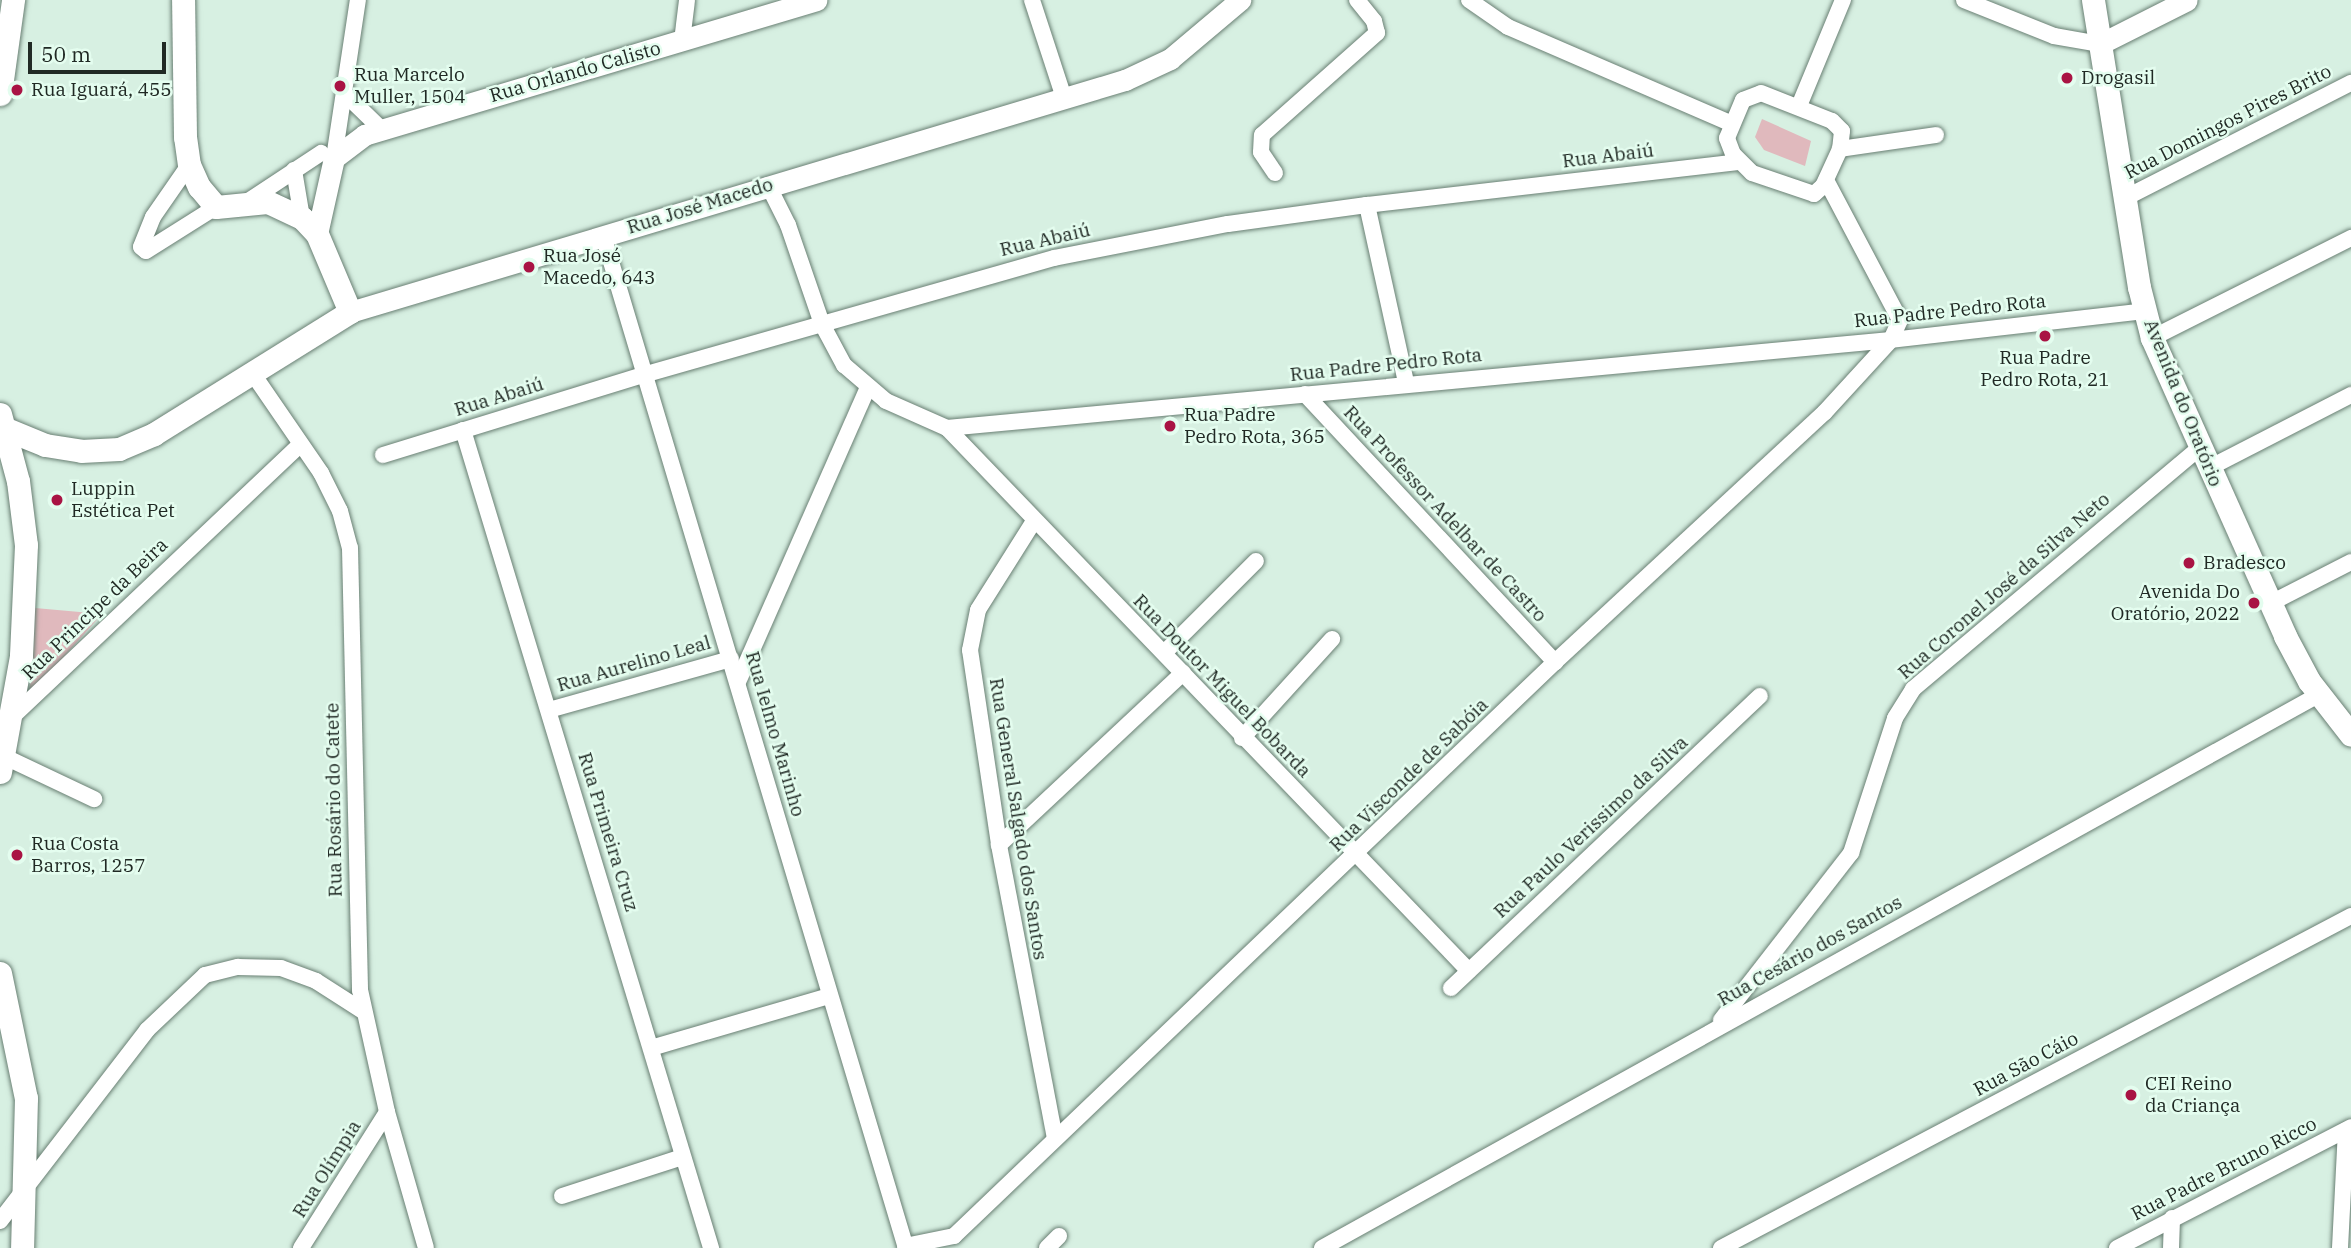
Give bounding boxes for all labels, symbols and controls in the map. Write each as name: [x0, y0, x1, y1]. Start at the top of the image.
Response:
scale bar: [32, 28, 170, 72]
street label: Rua Orlando Calisto: [487, 37, 663, 107]
text: 50 m: [41, 40, 91, 68]
street label: Rua Domingos Pires Brito: [2121, 60, 2335, 184]
place label: Rua Marcelo Muller, 1504: [354, 64, 466, 108]
place label: Drogasil: [2081, 67, 2155, 89]
marker: Drogasil: [2059, 70, 2075, 86]
marker: Rua Marcelo Muller, 1504: [332, 78, 348, 94]
place label: Rua Iguará, 455: [31, 79, 172, 101]
marker: Rua Iguará, 455: [9, 82, 25, 98]
street label: Rua Abaiú: [1561, 139, 1655, 173]
street label: Rua José Macedo: [624, 173, 776, 239]
street label: Rua Abaiú: [998, 219, 1092, 261]
place label: Rua José Macedo, 643: [543, 245, 655, 289]
marker: Rua José Macedo, 643: [521, 259, 537, 275]
street label: Rua Padre Pedro Rota: [1853, 290, 2047, 332]
street label: Avenida do Oratório: [2139, 316, 2227, 490]
marker: Rua Padre Pedro Rota, 21: [2037, 328, 2053, 344]
street label: Rua Padre Pedro Rota: [1289, 344, 1483, 386]
place label: Rua Padre Pedro Rota, 21: [1980, 347, 2110, 391]
street label: Rua Abaiú: [452, 373, 546, 421]
street label: Rua Professor Adelbar de Castro: [1339, 401, 1551, 627]
place label: Rua Padre Pedro Rota, 365: [1184, 404, 1325, 448]
marker: Rua Padre Pedro Rota, 365: [1162, 418, 1178, 434]
place label: Luppin Estética Pet: [71, 478, 175, 522]
street label: Rua Coronel José da Silva Neto: [1894, 488, 2114, 684]
marker: Luppin Estética Pet: [49, 492, 65, 508]
street label: Rua Principe da Beira: [17, 534, 173, 684]
place label: Bradesco: [2203, 552, 2286, 574]
marker: Bradesco: [2181, 555, 2197, 571]
place label: Avenida Do Oratório, 2022: [2111, 581, 2240, 625]
street label: Rua Doutor Miguel Bobarda: [1128, 590, 1316, 782]
marker: Avenida Do Oratório, 2022: [2246, 595, 2262, 611]
street label: Rua Aurelino Leal: [554, 631, 714, 697]
street label: Rua Ielmo Marinho: [740, 649, 810, 819]
street label: Rua General Salgado dos Santos: [984, 676, 1052, 962]
street label: Rua Visconde de Sabóia: [1325, 693, 1493, 857]
street label: Rua Rosário do Catete: [321, 703, 347, 897]
street label: Rua Paulo Verissimo da Silva: [1489, 731, 1693, 923]
street label: Rua Primeira Cruz: [573, 750, 643, 914]
place label: Rua Costa Barros, 1257: [31, 833, 146, 877]
marker: Rua Costa Barros, 1257: [9, 847, 25, 863]
street label: Rua Cesário dos Santos: [1714, 891, 1906, 1011]
street label: Rua São Cáio: [1970, 1027, 2082, 1101]
place label: CEI Reino da Criança: [2145, 1073, 2240, 1117]
marker: CEI Reino da Criança: [2123, 1087, 2139, 1103]
street label: Rua Padre Bruno Ricco: [2128, 1112, 2320, 1226]
street label: Rua Olímpia: [288, 1116, 366, 1222]

